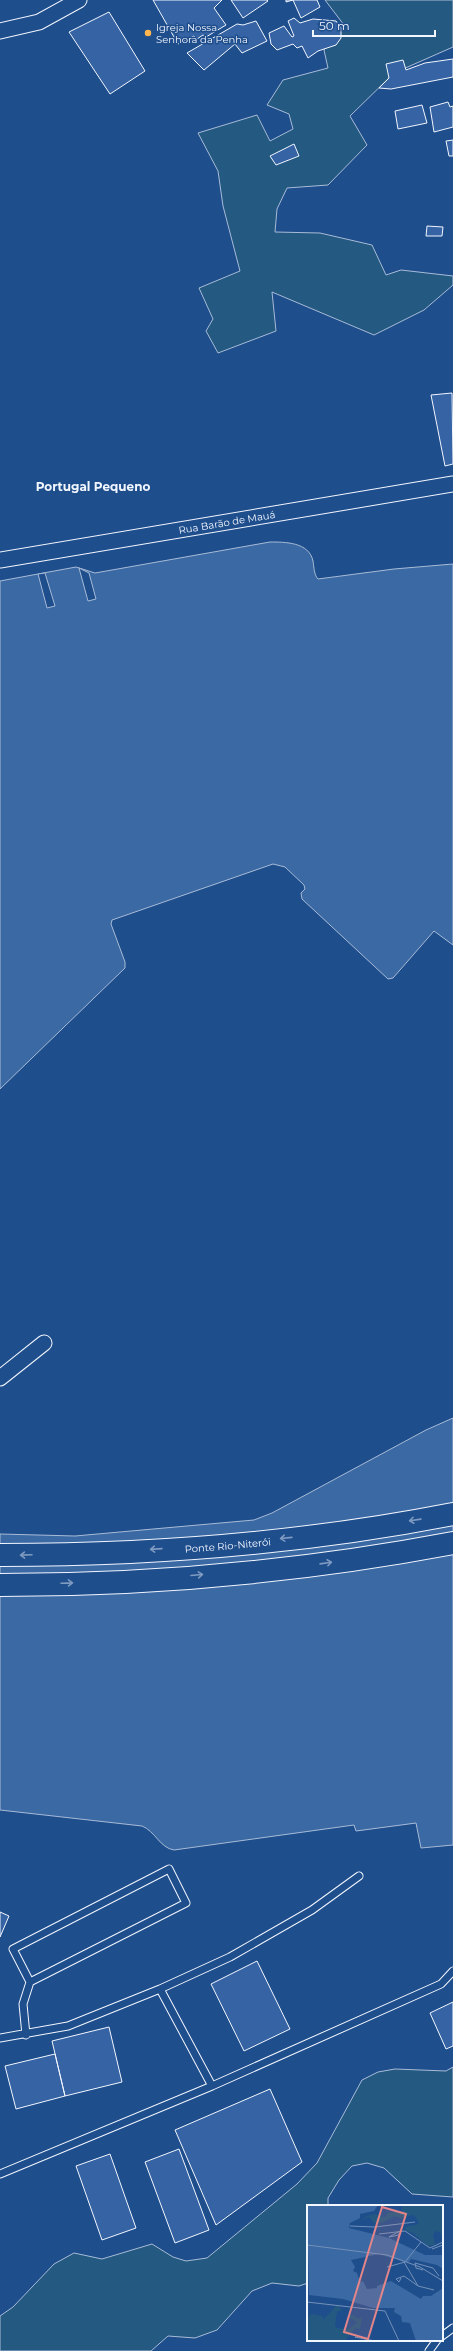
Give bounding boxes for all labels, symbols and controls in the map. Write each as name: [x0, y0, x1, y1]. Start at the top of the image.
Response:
scale bar: [313, 12, 435, 38]
text: 50 m: [319, 18, 350, 33]
place label: Igreja Nossa Senhora da Penha: [156, 21, 248, 46]
marker: Igreja Nossa Senhora da Penha: [143, 28, 153, 38]
district label: Portugal Pequeno: [36, 479, 150, 494]
street label: Rua Barão de Mauá: [177, 507, 276, 536]
one-way arrow: [409, 1516, 422, 1524]
street label: Ponte Rio-Niterói: [184, 1535, 271, 1555]
one-way arrow: [280, 1535, 293, 1542]
one-way arrow: [150, 1546, 163, 1553]
one-way arrow: [20, 1551, 33, 1558]
one-way arrow: [319, 1559, 332, 1567]
one-way arrow: [190, 1572, 203, 1579]
one-way arrow: [60, 1579, 73, 1587]
inset map: [307, 2205, 443, 2341]

